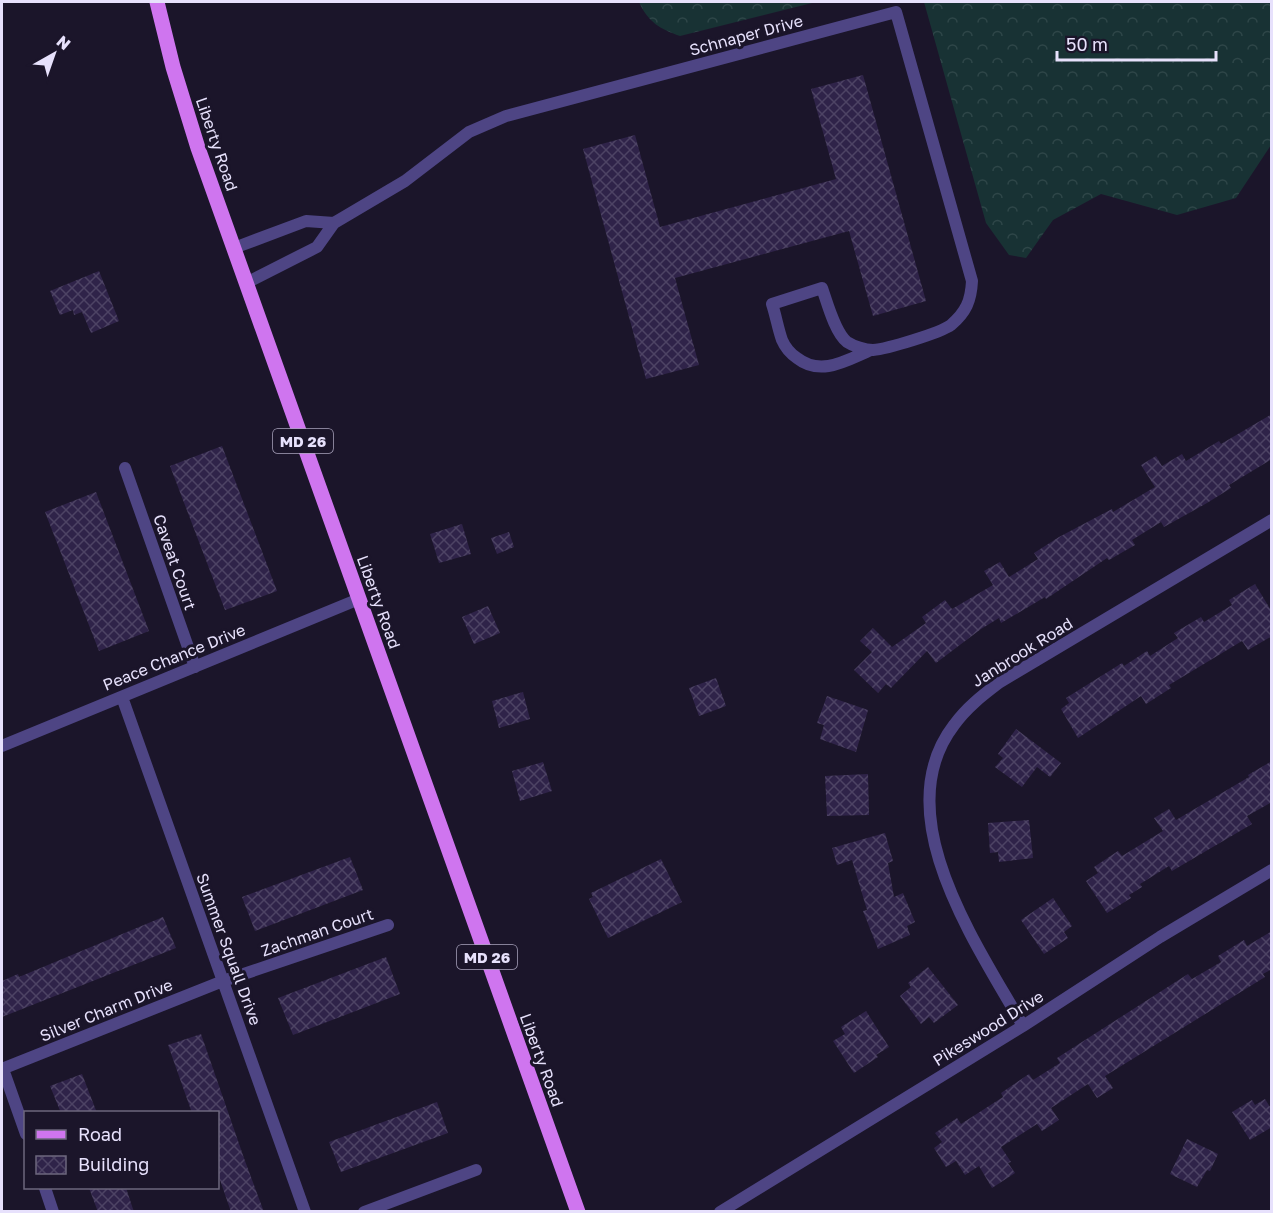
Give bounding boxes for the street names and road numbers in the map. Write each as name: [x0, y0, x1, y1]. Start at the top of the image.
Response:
street label: Schnaper Drive: [687, 10, 805, 60]
street label: Liberty Road: [192, 94, 242, 194]
road number: MD 26: [273, 429, 333, 453]
street label: Caveat Court: [149, 512, 201, 612]
street label: Liberty Road: [353, 553, 405, 651]
street label: Janbrook Road: [968, 613, 1076, 691]
street label: Peace Chance Drive: [100, 619, 248, 695]
street label: Summer Squall Drive: [192, 870, 266, 1028]
street label: Zachman Court: [258, 903, 376, 961]
road number: MD 26: [457, 945, 517, 969]
street label: Silver Charm Drive: [37, 974, 175, 1046]
street label: Pikeswood Drive: [929, 986, 1047, 1070]
street label: Liberty Road: [516, 1011, 568, 1109]

